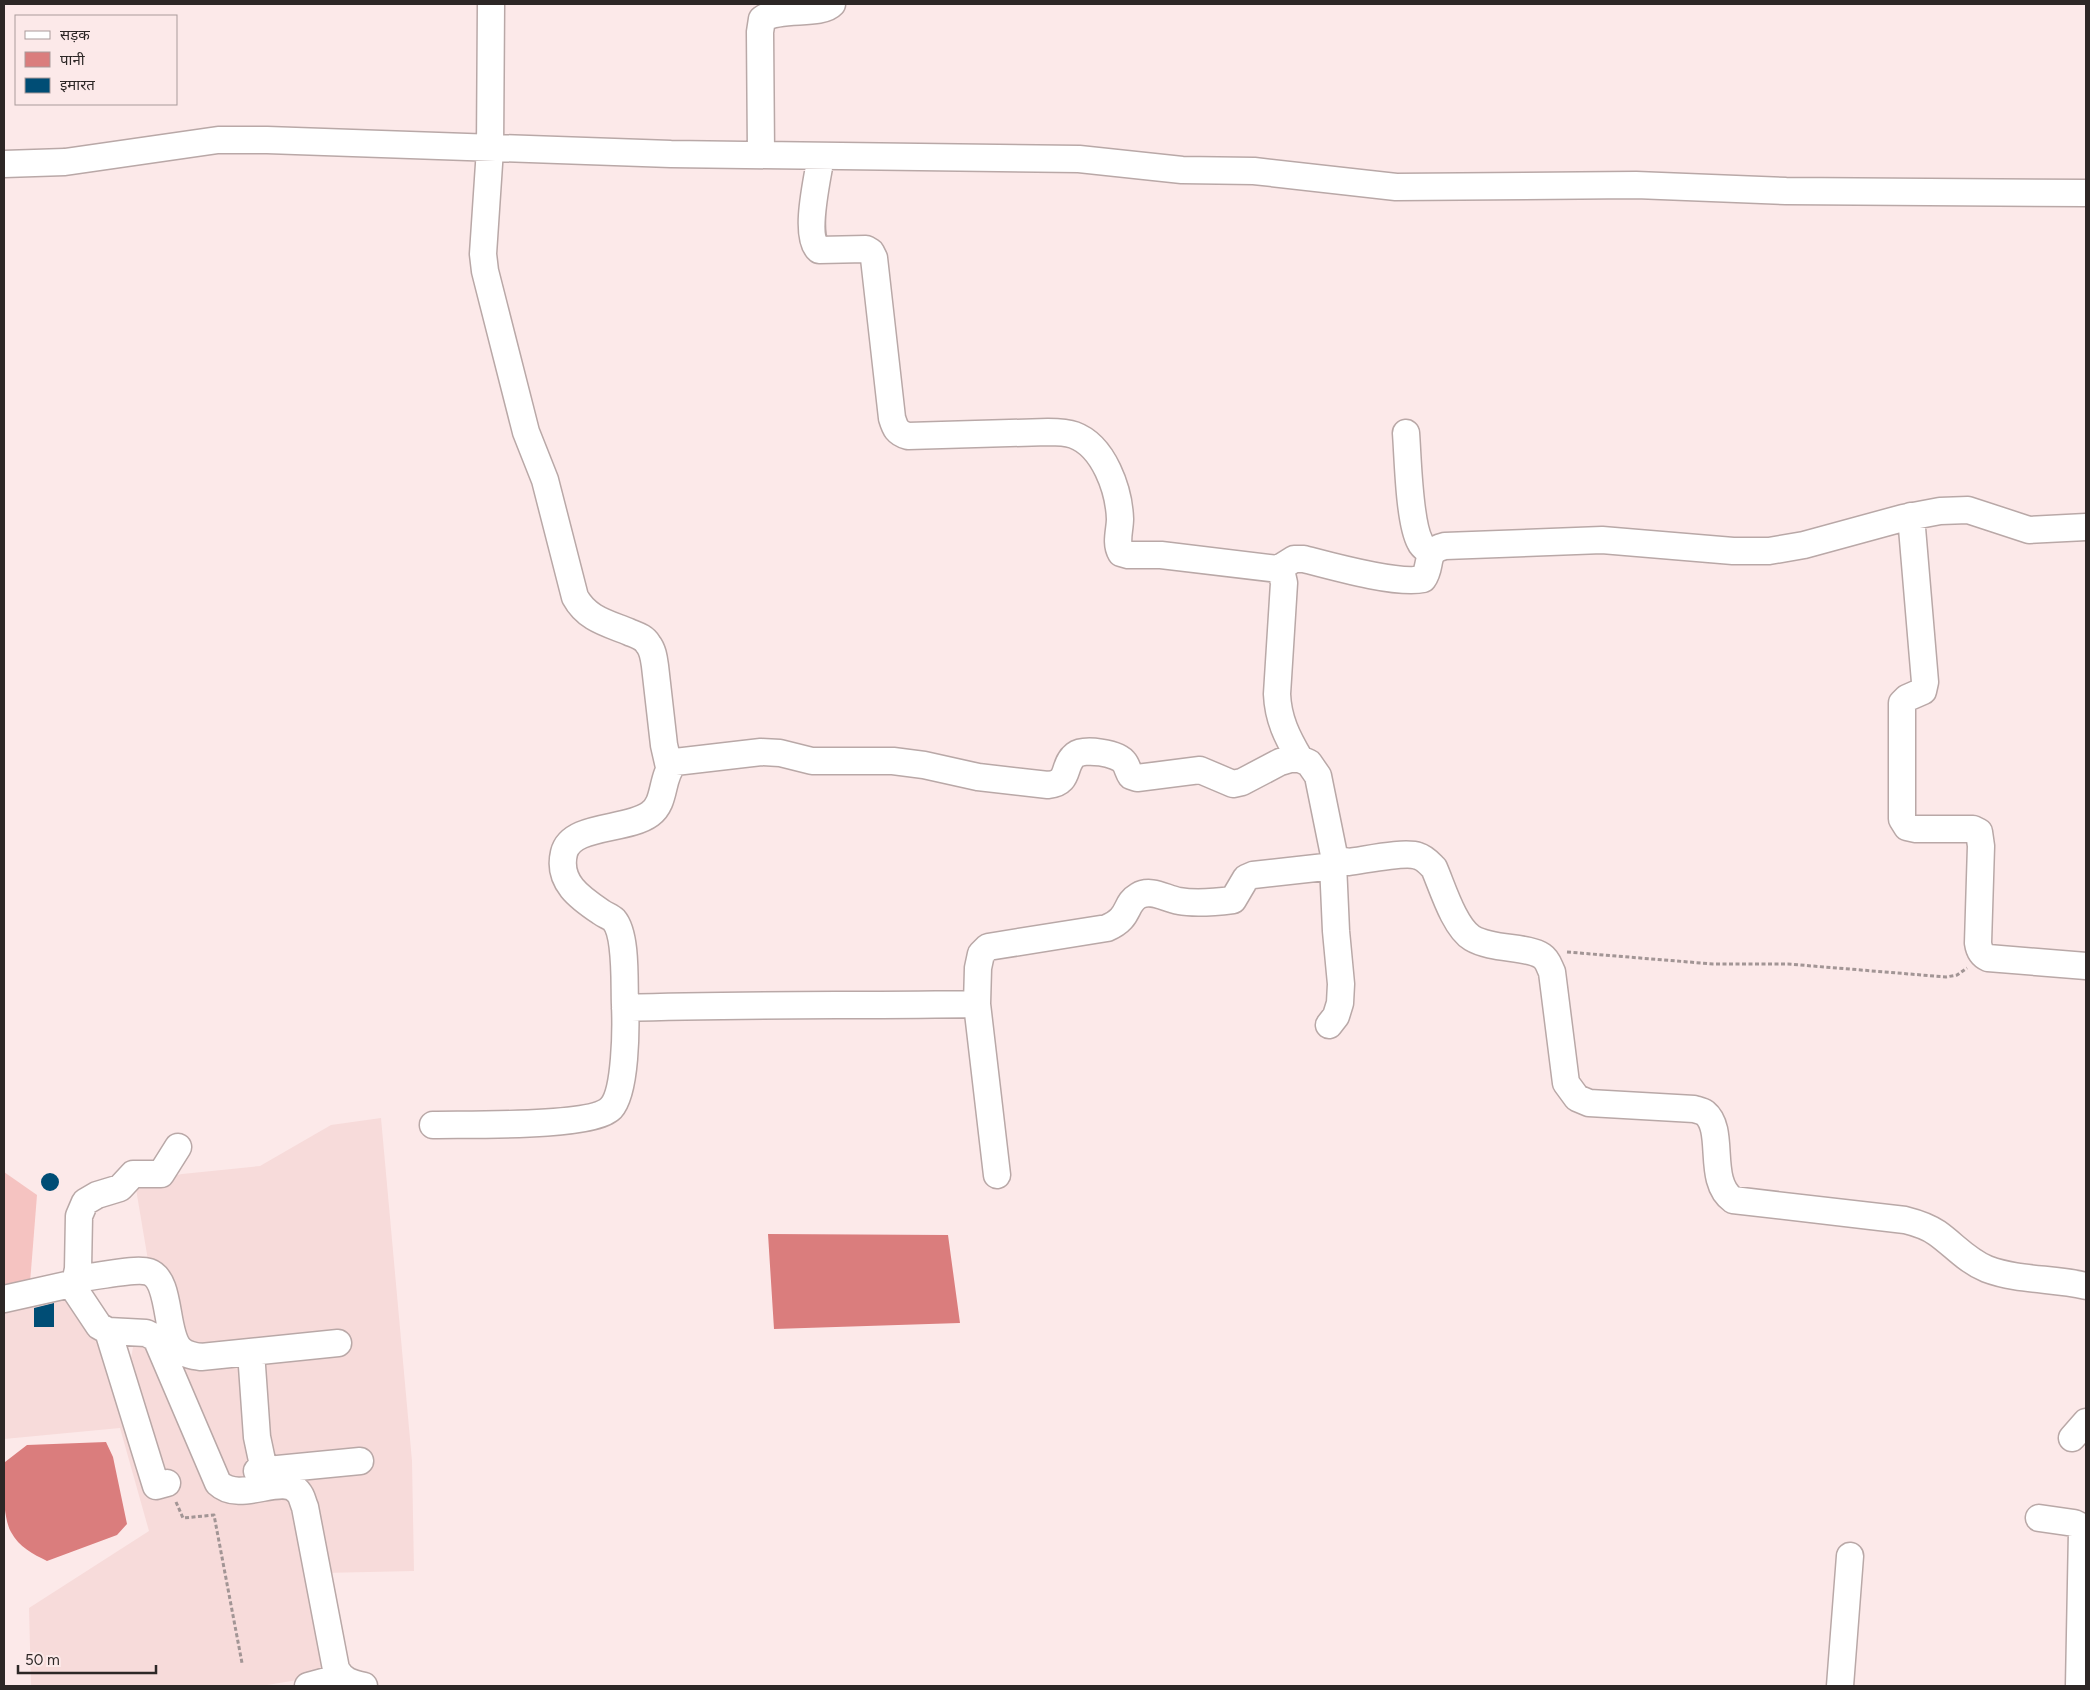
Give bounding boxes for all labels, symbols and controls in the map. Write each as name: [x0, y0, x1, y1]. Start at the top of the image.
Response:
legend: [15, 15, 178, 105]
text: सड़क: [60, 26, 90, 44]
text: पानी: [60, 51, 86, 69]
text: इमारत: [60, 76, 95, 94]
scale bar: [18, 1642, 155, 1674]
text: 50 m: [25, 1651, 60, 1669]

